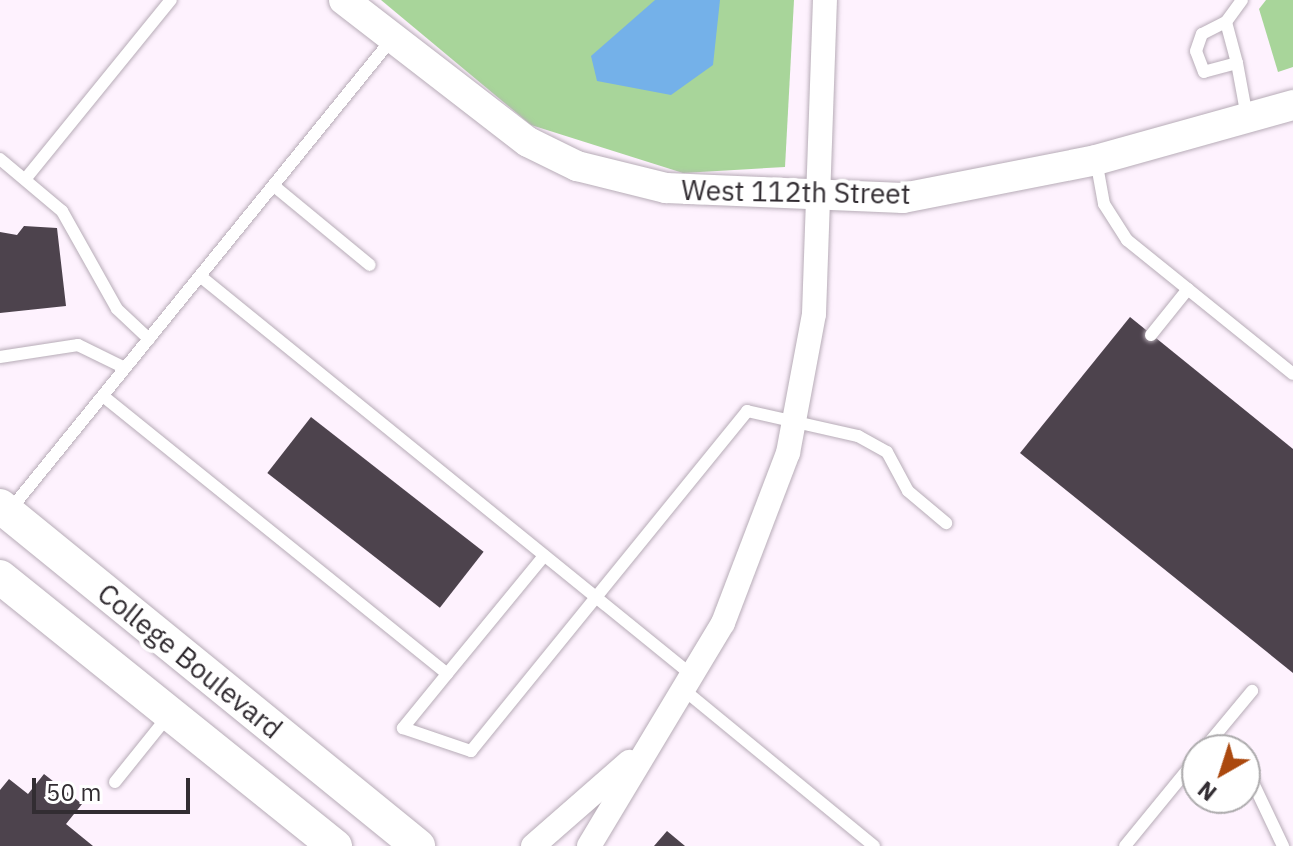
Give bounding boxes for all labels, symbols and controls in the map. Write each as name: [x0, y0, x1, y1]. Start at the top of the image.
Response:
street label: West 112th Street: [681, 173, 911, 211]
street label: College Boulevard: [91, 576, 289, 746]
north arrow: [1181, 734, 1261, 814]
scale bar: [36, 762, 194, 812]
text: N: [1192, 775, 1222, 808]
text: 50 m: [46, 776, 101, 808]

